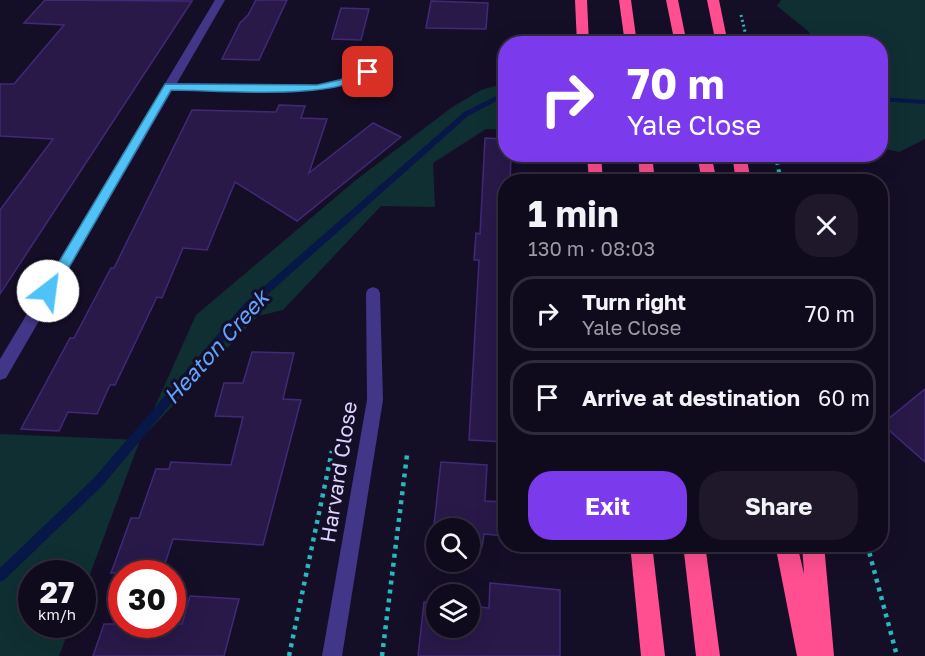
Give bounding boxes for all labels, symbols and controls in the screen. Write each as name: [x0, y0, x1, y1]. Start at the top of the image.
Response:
pin: [342, 46, 393, 97]
icon: arrive: [351, 55, 384, 88]
text: 70 m: [627, 58, 724, 108]
icon: right: [528, 60, 606, 138]
text: Yale Close: [627, 109, 761, 141]
text: 1 min: [528, 192, 619, 235]
button: close: [795, 194, 858, 257]
text: 130 m · 08:03: [528, 236, 655, 260]
position arrow: [16, 259, 80, 323]
water label: Heaton Creek: [157, 282, 276, 409]
text: Turn right: [582, 288, 686, 315]
icon: right: [531, 297, 564, 330]
text: 70 m: [805, 300, 855, 327]
text: Yale Close: [582, 315, 681, 339]
icon: arrive: [531, 381, 564, 414]
text: Arrive at destination: [582, 384, 800, 411]
text: 60 m: [818, 384, 870, 411]
street label: Harvard Close: [314, 399, 362, 544]
button: Exit: [528, 471, 687, 540]
button: Share: [699, 471, 858, 540]
map controls: [426, 518, 480, 638]
button: search: [426, 518, 480, 572]
speed limit sign: 30: [108, 560, 186, 638]
text: 27: [40, 574, 74, 610]
button: layers: [426, 584, 480, 638]
text: km/h: [38, 605, 76, 623]

